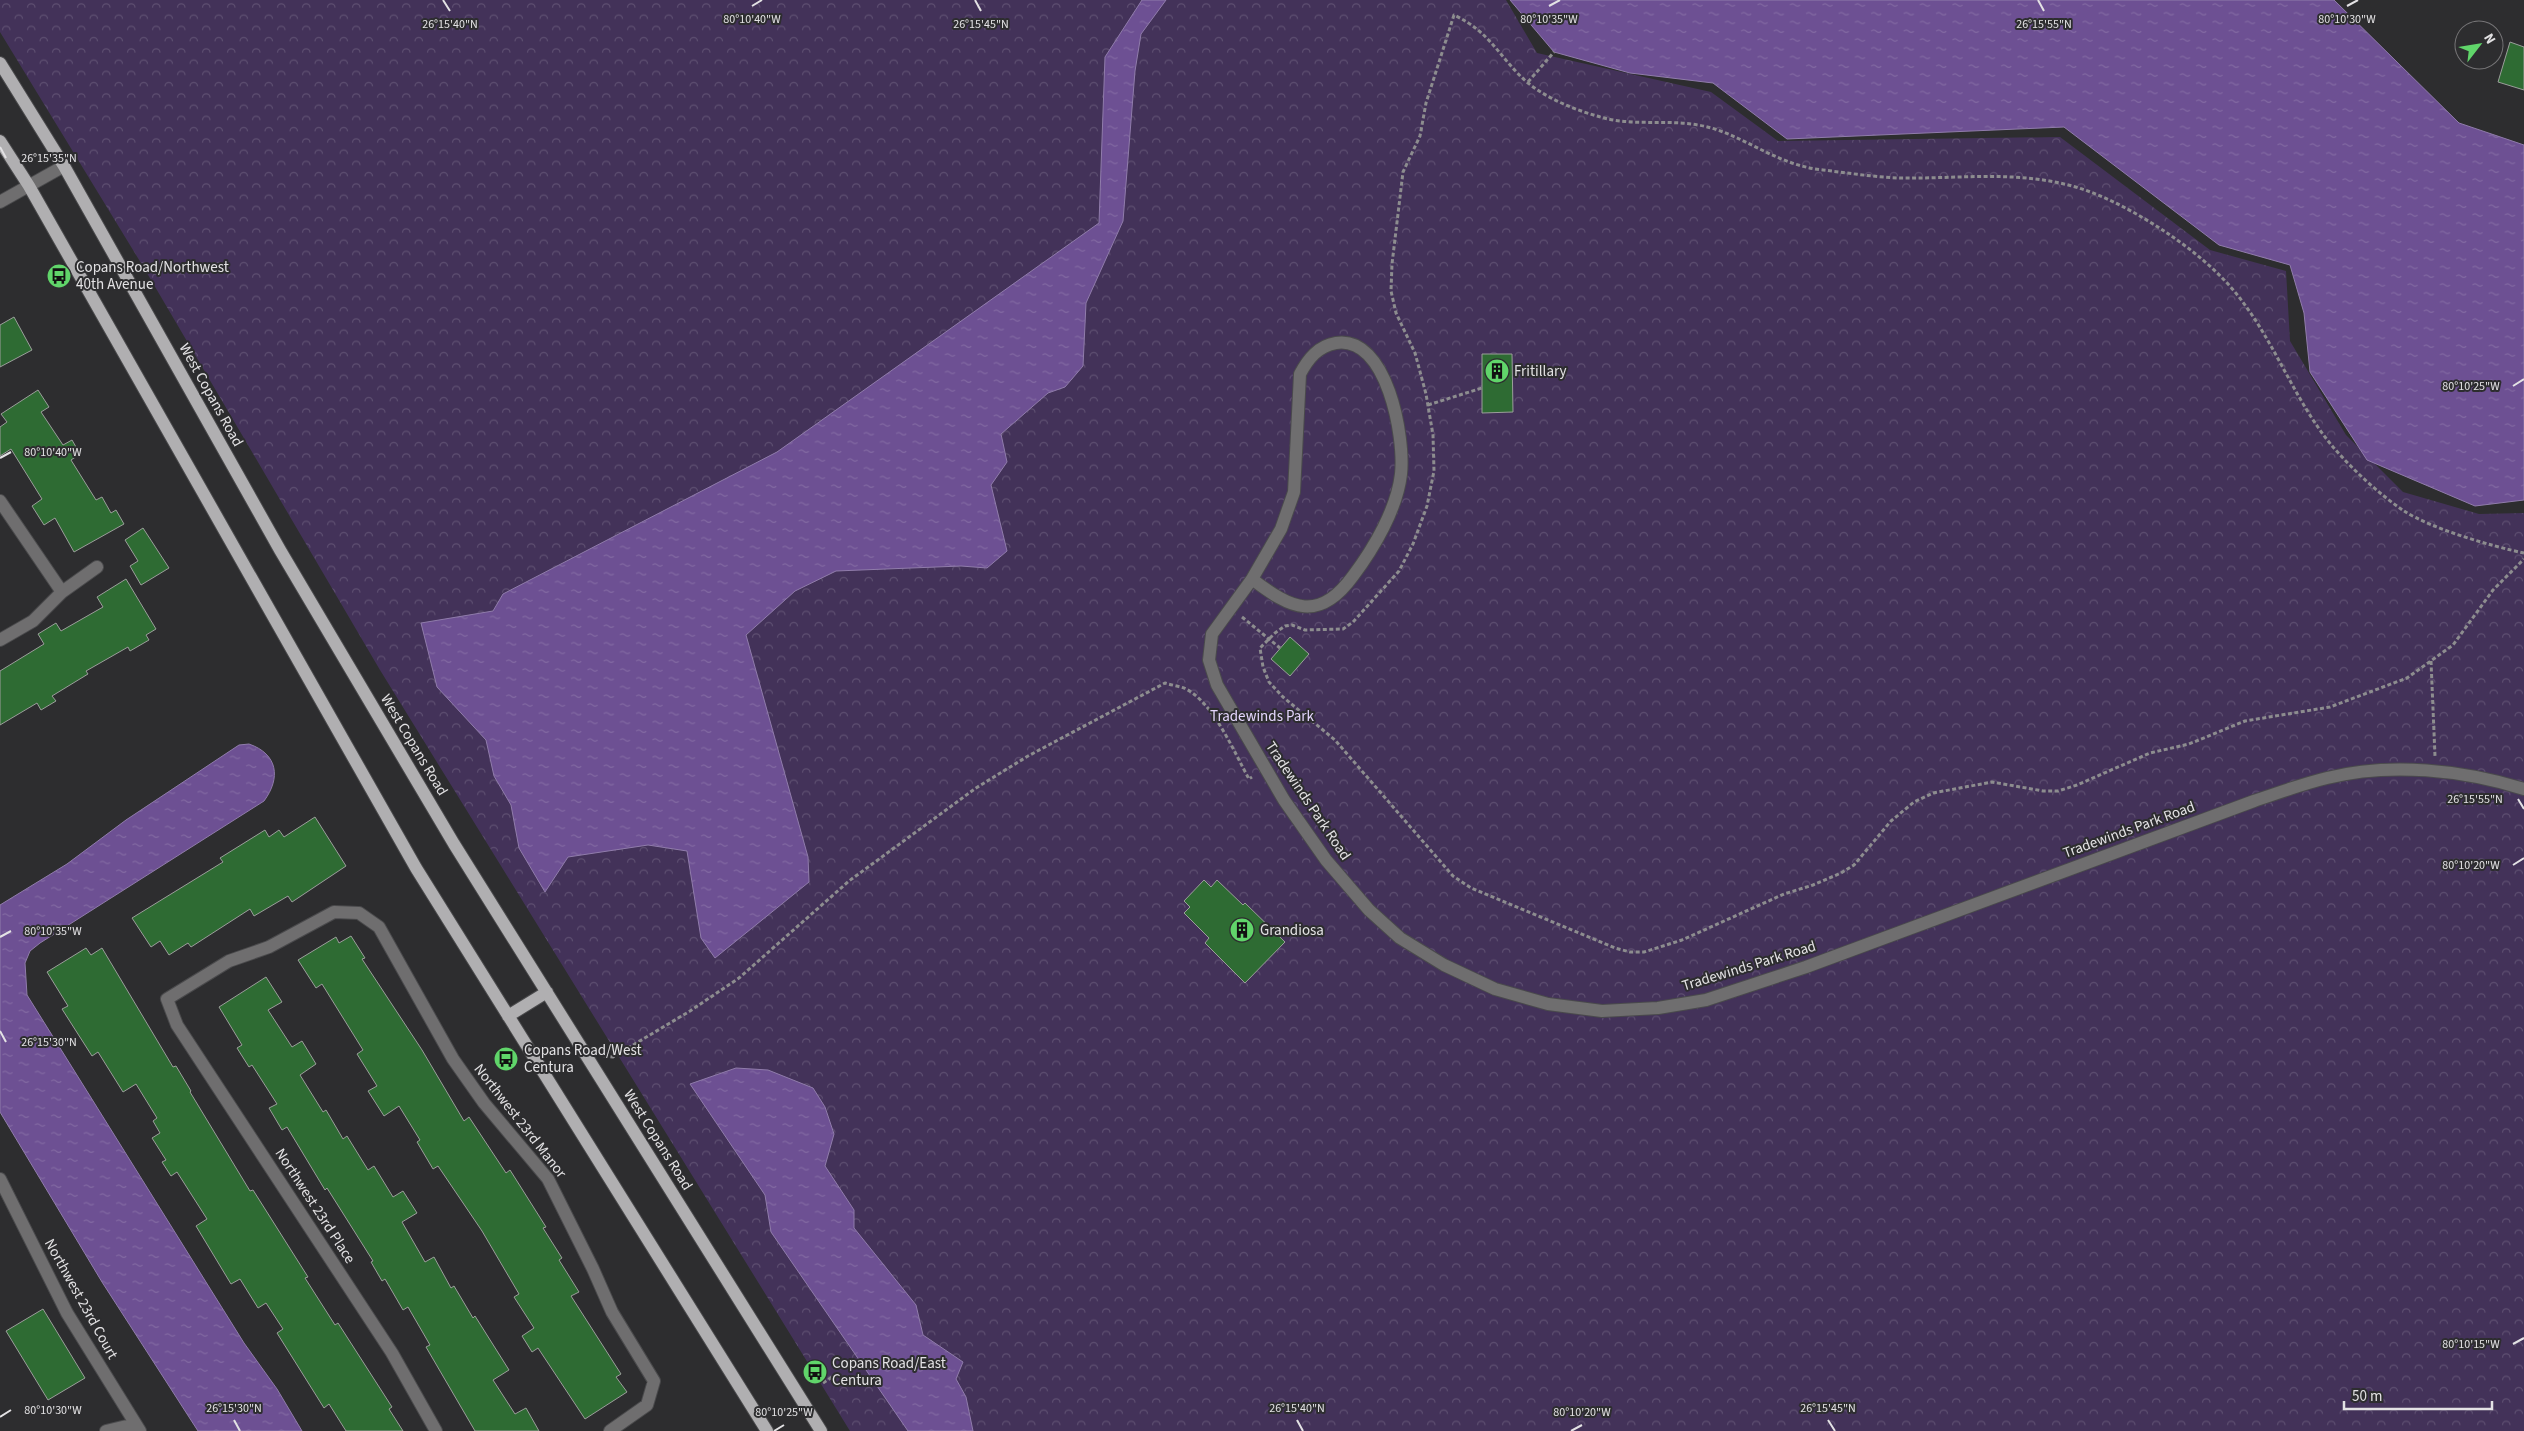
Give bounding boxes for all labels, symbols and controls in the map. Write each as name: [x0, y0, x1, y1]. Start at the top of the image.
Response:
text: 80°10'40"W: [723, 11, 781, 28]
text: 80°10'35"W: [1520, 11, 1578, 28]
text: 80°10'30"W: [2318, 11, 2376, 28]
text: 26°15'40"N: [422, 16, 478, 33]
text: 26°15'45"N: [953, 16, 1009, 33]
text: 26°15'55"N: [2016, 16, 2072, 33]
north arrow: [2454, 20, 2504, 70]
text: N: [2478, 30, 2500, 48]
text: 26°15'35"N: [21, 150, 77, 167]
place label: Copans Road/Northwest 40th Avenue: [76, 257, 229, 295]
bus stop icon: Copans Road/Northwest 40th Avenue: [46, 263, 72, 289]
street label: West Copans Road: [174, 339, 248, 451]
building icon: Fritillary: [1484, 358, 1510, 384]
place label: Fritillary: [1514, 361, 1567, 382]
text: 80°10'25"W: [2442, 378, 2500, 395]
text: 80°10'40"W: [24, 444, 82, 461]
street label: West Copans Road: [375, 690, 453, 800]
park label: Tradewinds Park: [1210, 706, 1315, 727]
street label: Tradewinds Park Road: [1260, 737, 1356, 865]
text: 26°15'55"N: [2447, 791, 2503, 808]
street label: Tradewinds Park Road: [2060, 796, 2198, 864]
text: 80°10'20"W: [2442, 857, 2500, 874]
building icon: Grandiosa: [1229, 917, 1255, 943]
place label: Grandiosa: [1260, 920, 1324, 941]
text: 80°10'35"W: [24, 923, 82, 940]
street label: Tradewinds Park Road: [1679, 936, 1819, 996]
text: 26°15'30"N: [21, 1034, 77, 1051]
place label: Copans Road/West Centura: [524, 1040, 642, 1078]
bus stop icon: Copans Road/West Centura: [493, 1046, 519, 1072]
street label: Northwest 23rd Manor: [469, 1059, 572, 1183]
street label: West Copans Road: [619, 1086, 697, 1194]
street label: Northwest 23rd Place: [270, 1144, 360, 1268]
street label: Northwest 23rd Court: [39, 1235, 123, 1363]
text: 80°10'15"W: [2442, 1336, 2500, 1353]
place label: Copans Road/East Centura: [832, 1353, 946, 1391]
bus stop icon: Copans Road/East Centura: [802, 1359, 828, 1385]
scale bar: [2344, 1378, 2492, 1410]
text: 50 m: [2352, 1386, 2382, 1407]
text: 26°15'30"N: [206, 1400, 262, 1417]
text: 26°15'40"N: [1269, 1400, 1325, 1417]
text: 26°15'45"N: [1800, 1400, 1856, 1417]
text: 80°10'30"W: [24, 1402, 82, 1419]
text: 80°10'25"W: [755, 1404, 813, 1421]
text: 80°10'20"W: [1553, 1404, 1611, 1421]

